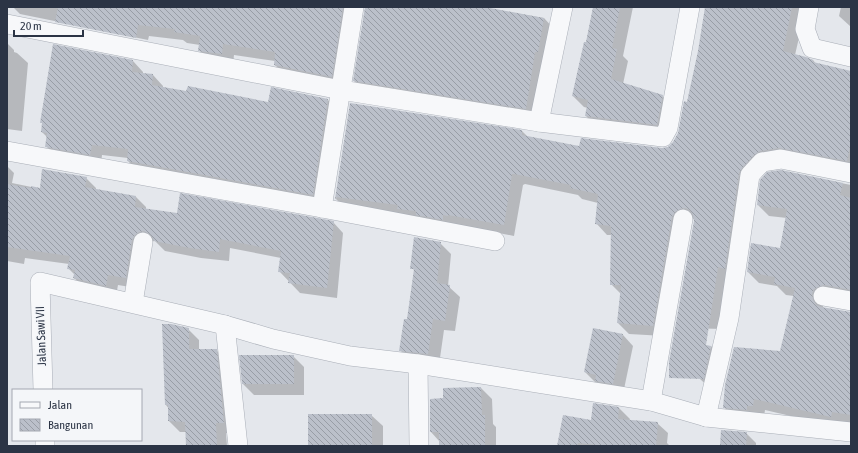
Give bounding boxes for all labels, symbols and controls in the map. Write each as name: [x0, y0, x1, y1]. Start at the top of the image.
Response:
scale bar: [14, 12, 83, 38]
text: 20 m: [20, 19, 42, 33]
street label: Jalan Sawi VII: [33, 306, 49, 366]
legend: [12, 389, 142, 441]
text: Jalan: [48, 398, 72, 412]
text: Bangunan: [48, 418, 93, 432]

